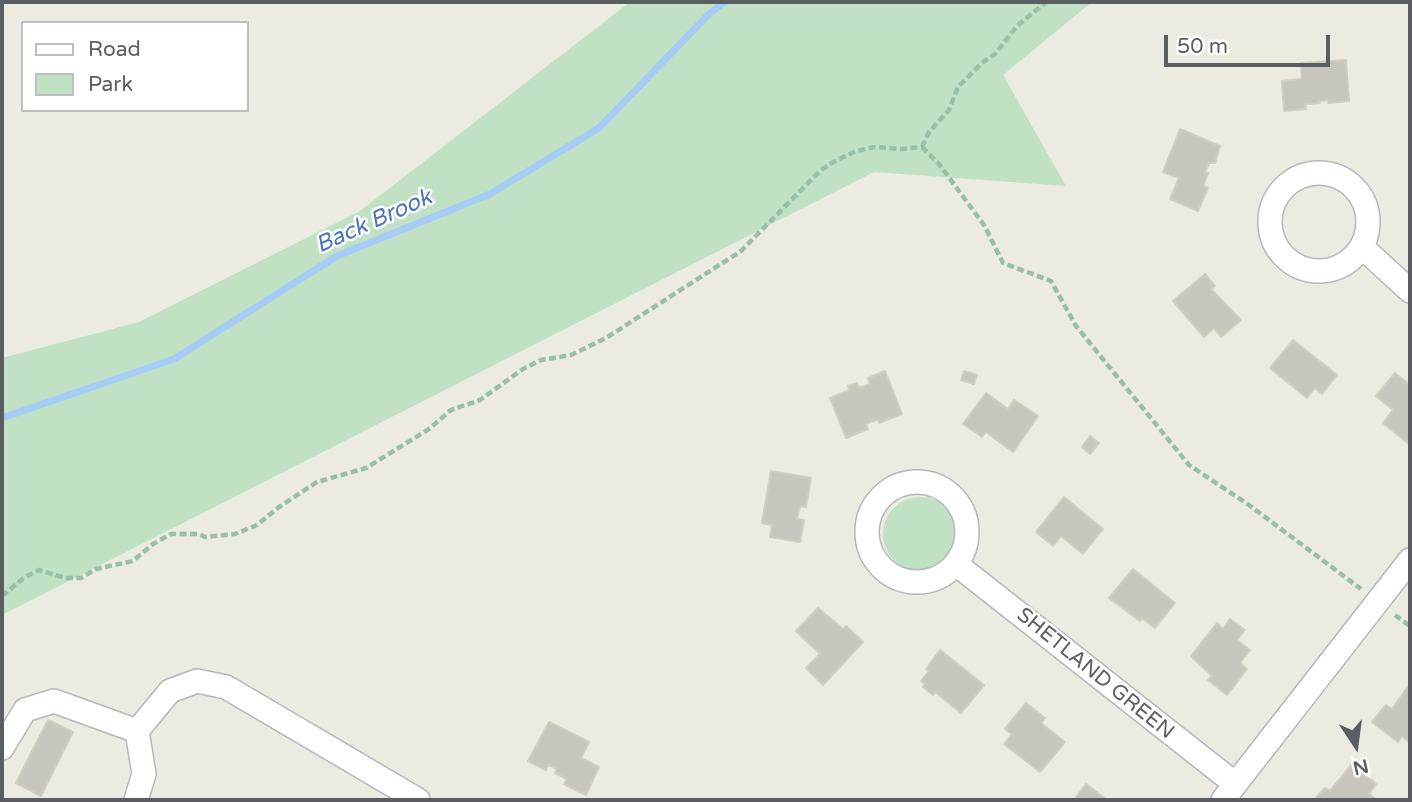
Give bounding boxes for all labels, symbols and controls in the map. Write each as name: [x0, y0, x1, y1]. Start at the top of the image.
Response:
legend: [21, 21, 248, 112]
scale bar: [1167, 21, 1333, 65]
text: 50 m: [1177, 34, 1228, 59]
text: Road: [88, 37, 141, 62]
text: Park: [88, 72, 133, 97]
water label: Back Brook: [312, 184, 436, 260]
street label: SHETLAND GREEN: [1011, 603, 1179, 745]
north arrow: [1321, 711, 1391, 781]
text: N: [1351, 754, 1371, 779]

